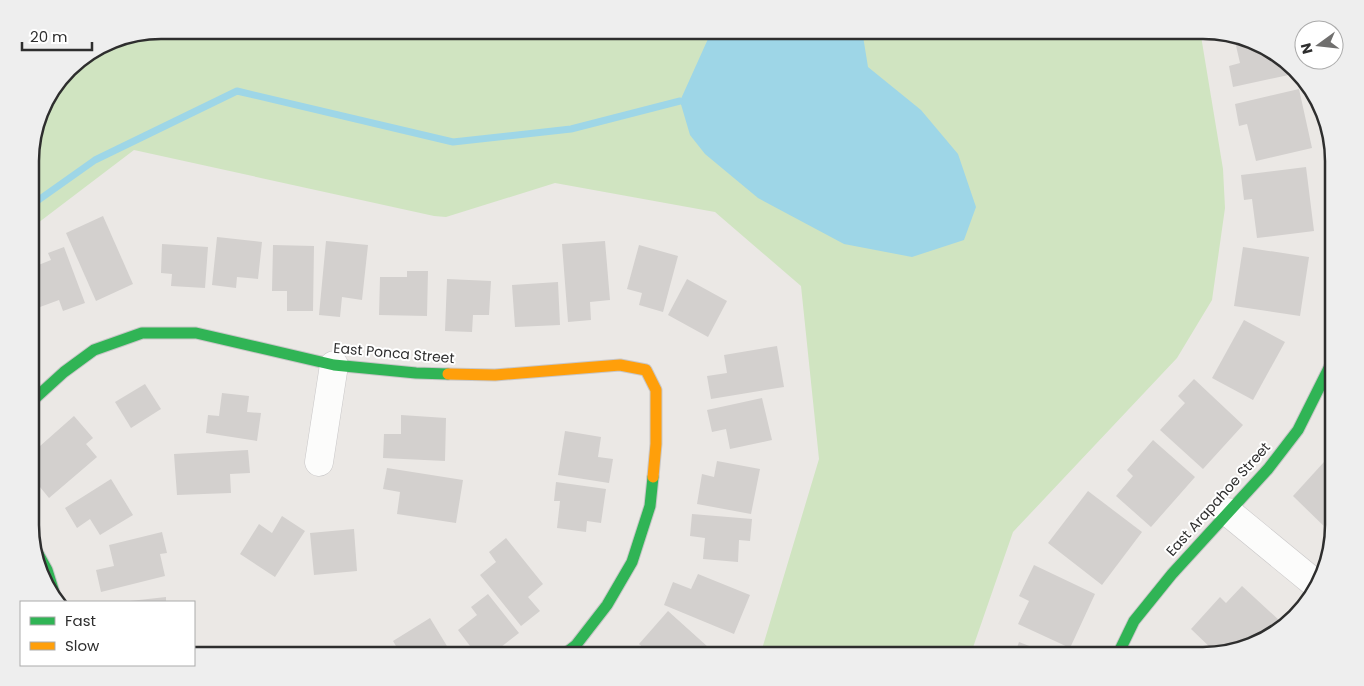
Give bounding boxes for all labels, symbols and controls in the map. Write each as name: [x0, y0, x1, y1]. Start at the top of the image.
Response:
scale bar: [22, 20, 92, 52]
north arrow: [1294, 20, 1344, 70]
text: 20 m: [30, 26, 68, 47]
text: N: [1295, 41, 1317, 56]
street label: East Ponca Street: [333, 338, 455, 368]
street label: East Arapahoe Street: [1161, 438, 1275, 560]
legend: [20, 601, 195, 666]
text: Fast: [65, 610, 96, 631]
text: Slow: [65, 635, 100, 656]

